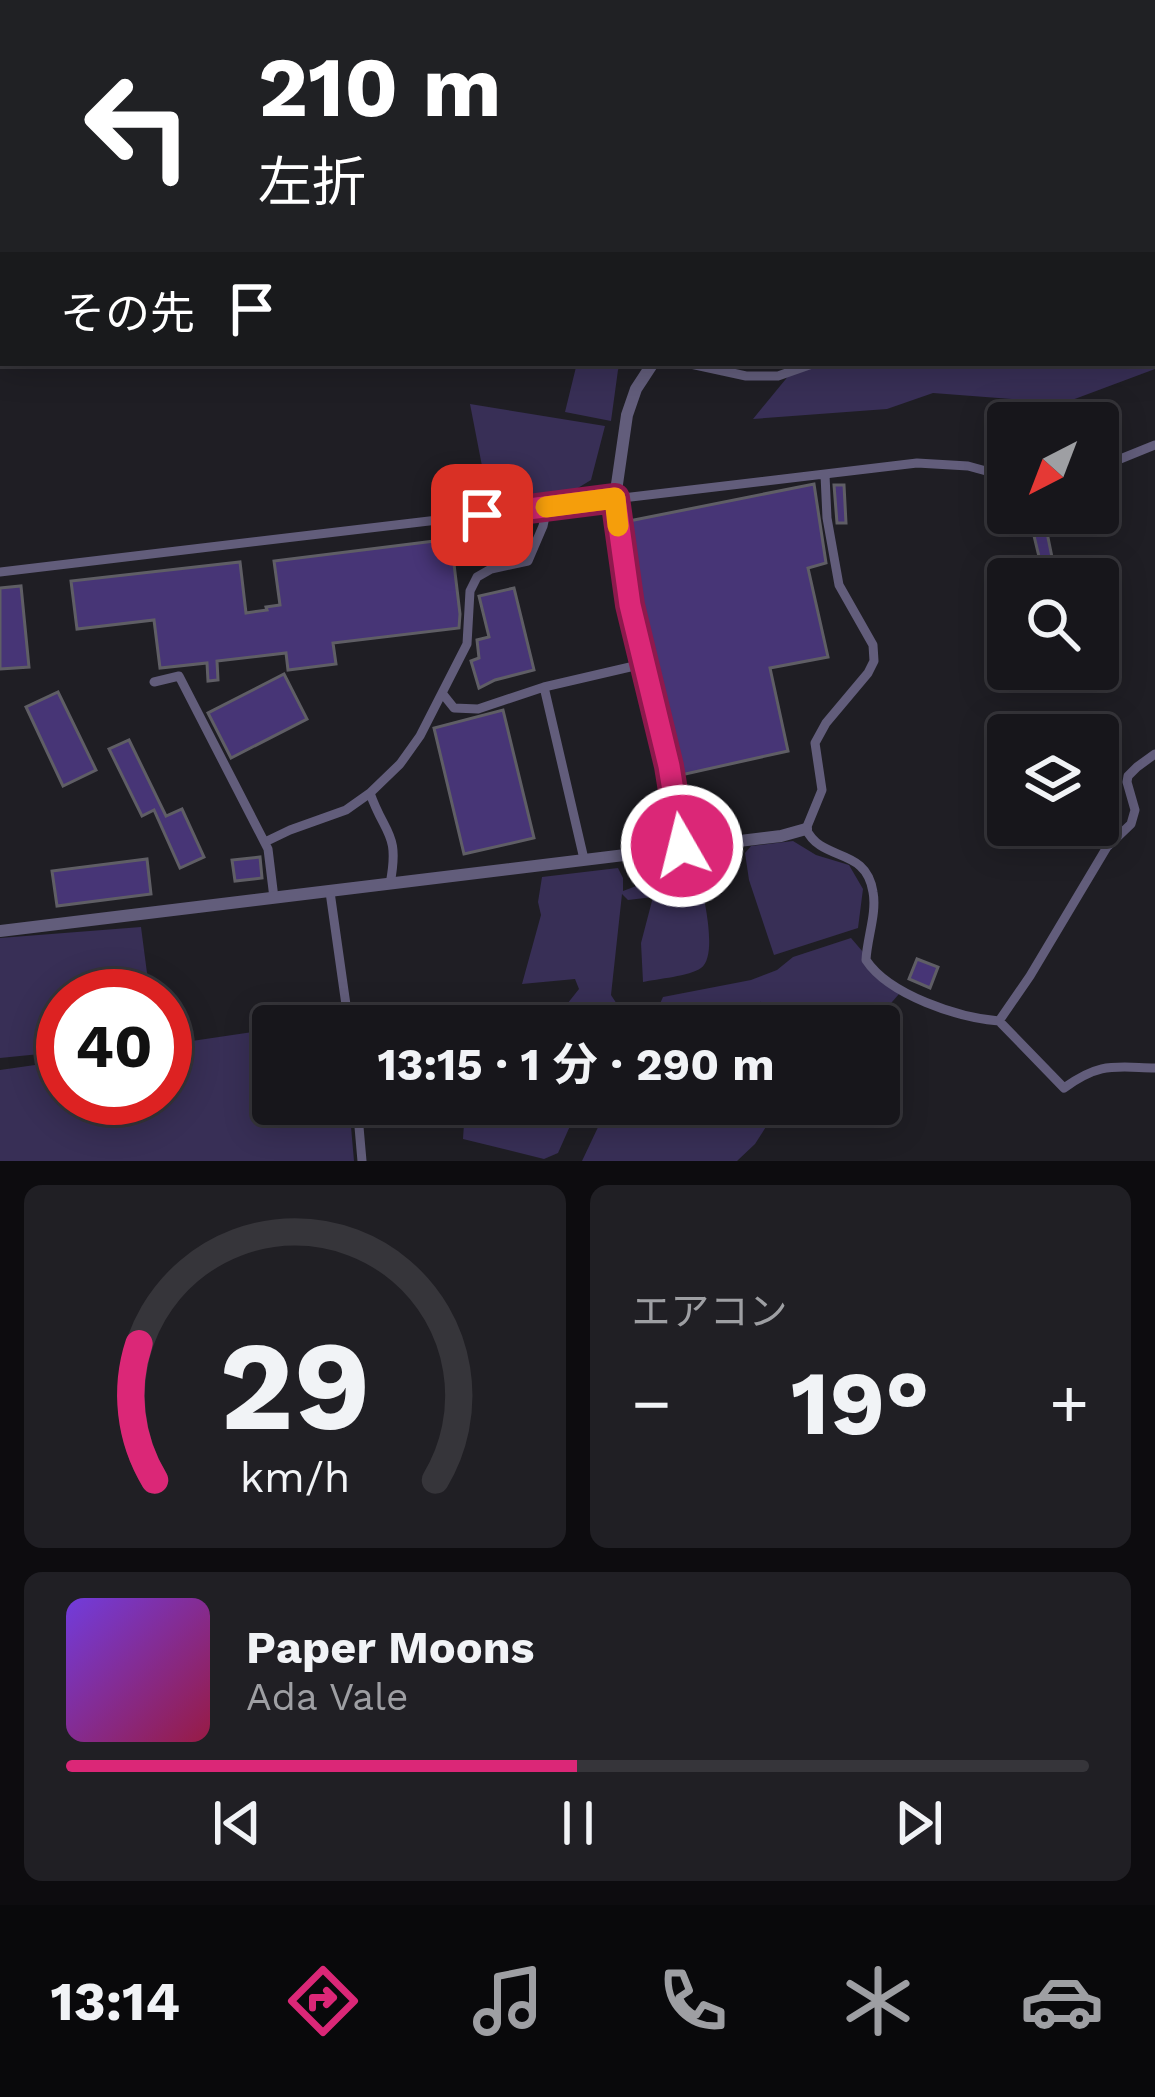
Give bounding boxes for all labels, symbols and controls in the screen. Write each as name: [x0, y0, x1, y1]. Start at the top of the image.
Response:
text: 210 m: [258, 38, 501, 136]
icon: left: [60, 48, 216, 204]
text: 左折: [258, 151, 366, 214]
icon: arrive: [219, 276, 285, 342]
text: その先: [60, 287, 195, 340]
north arrow: [987, 402, 1119, 534]
map controls: [987, 402, 1119, 846]
pin: [431, 464, 533, 566]
icon: arrive: [449, 482, 515, 548]
button: search: [987, 558, 1119, 690]
button: layers: [987, 714, 1119, 846]
position arrow: [619, 783, 745, 909]
speed limit sign: 40: [36, 969, 192, 1125]
text: 13:15 · 1 分 · 290 m: [377, 1038, 775, 1091]
text: エアコン: [632, 1289, 788, 1334]
text: 29: [219, 1313, 370, 1459]
text: 19°: [791, 1350, 930, 1456]
text: −: [632, 1365, 671, 1442]
text: +: [1049, 1365, 1089, 1442]
text: km/h: [239, 1451, 350, 1501]
text: Paper Moons: [246, 1621, 535, 1674]
text: Ada Vale: [246, 1674, 408, 1719]
icon: previous: [204, 1790, 270, 1856]
icon: pause: [545, 1790, 611, 1856]
icon: next: [886, 1790, 952, 1856]
icon: directions: [281, 1959, 365, 2043]
icon: music: [466, 1959, 550, 2043]
icon: phone: [651, 1959, 735, 2043]
icon: climate: [836, 1959, 920, 2043]
icon: car: [1020, 1959, 1104, 2043]
text: 13:14: [50, 1970, 180, 2033]

